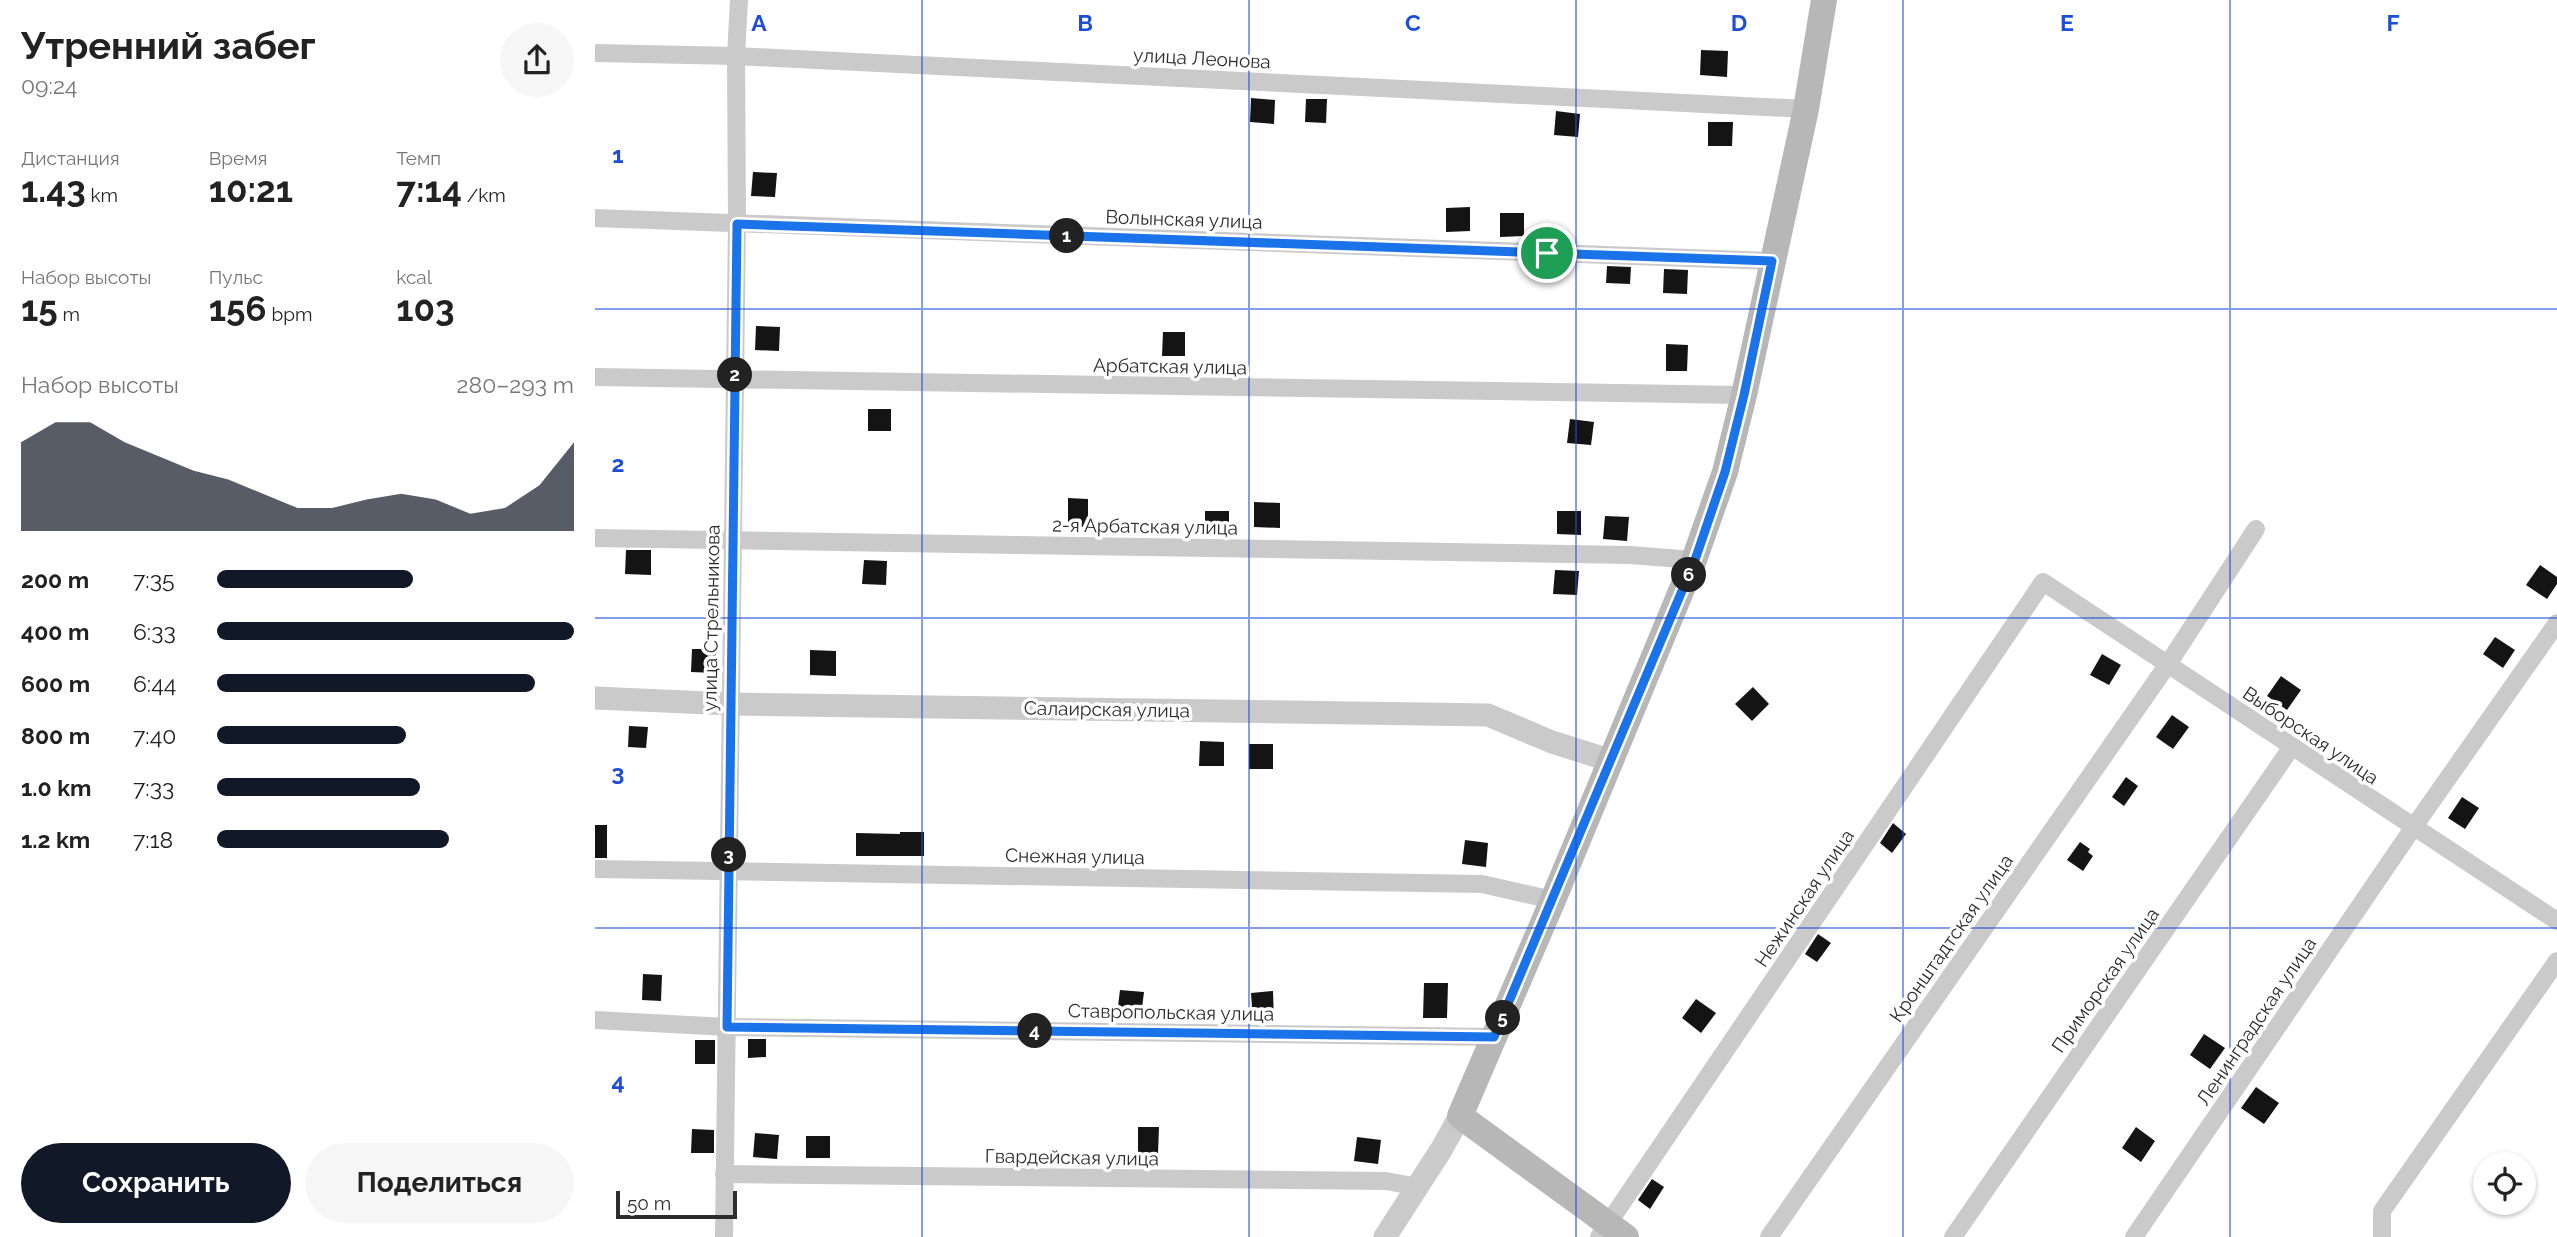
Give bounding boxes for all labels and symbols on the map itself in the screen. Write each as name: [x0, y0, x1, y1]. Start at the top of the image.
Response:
text: A: [751, 9, 767, 36]
text: B: [1077, 9, 1093, 36]
text: C: [1405, 9, 1421, 36]
text: D: [1731, 9, 1747, 36]
text: E: [2060, 9, 2074, 36]
text: F: [2386, 9, 2400, 36]
street label: улица Леонова: [1133, 43, 1271, 73]
text: 1: [612, 141, 624, 168]
street label: Волынская улица: [1105, 205, 1263, 233]
pin: 1: [1049, 218, 1085, 254]
pin: [1517, 223, 1577, 283]
street label: Арбатская улица: [1093, 354, 1247, 378]
pin: 2: [717, 358, 753, 392]
text: 2: [612, 450, 624, 477]
street label: 2-я Арбатская улица: [1052, 513, 1238, 539]
street label: улица Стрельникова: [698, 524, 724, 712]
pin: 6: [1671, 558, 1707, 592]
street label: Выборская улица: [2239, 682, 2383, 788]
street label: Салаирская улица: [1024, 697, 1190, 721]
text: 3: [612, 759, 624, 786]
street label: Нежинская улица: [1750, 825, 1858, 971]
pin: 3: [711, 838, 747, 872]
street label: Снежная улица: [1005, 844, 1145, 868]
street label: Кронштадтская улица: [1885, 850, 2017, 1026]
street label: Приморская улица: [2047, 903, 2163, 1057]
street label: Ленинградская улица: [2192, 933, 2320, 1109]
street label: Ставропольская улица: [1068, 999, 1274, 1025]
pin: 5: [1485, 1000, 1521, 1036]
pin: 4: [1017, 1014, 1053, 1048]
text: 4: [611, 1068, 625, 1095]
street label: Гвардейская улица: [985, 1144, 1159, 1170]
scale bar: [616, 1188, 737, 1220]

